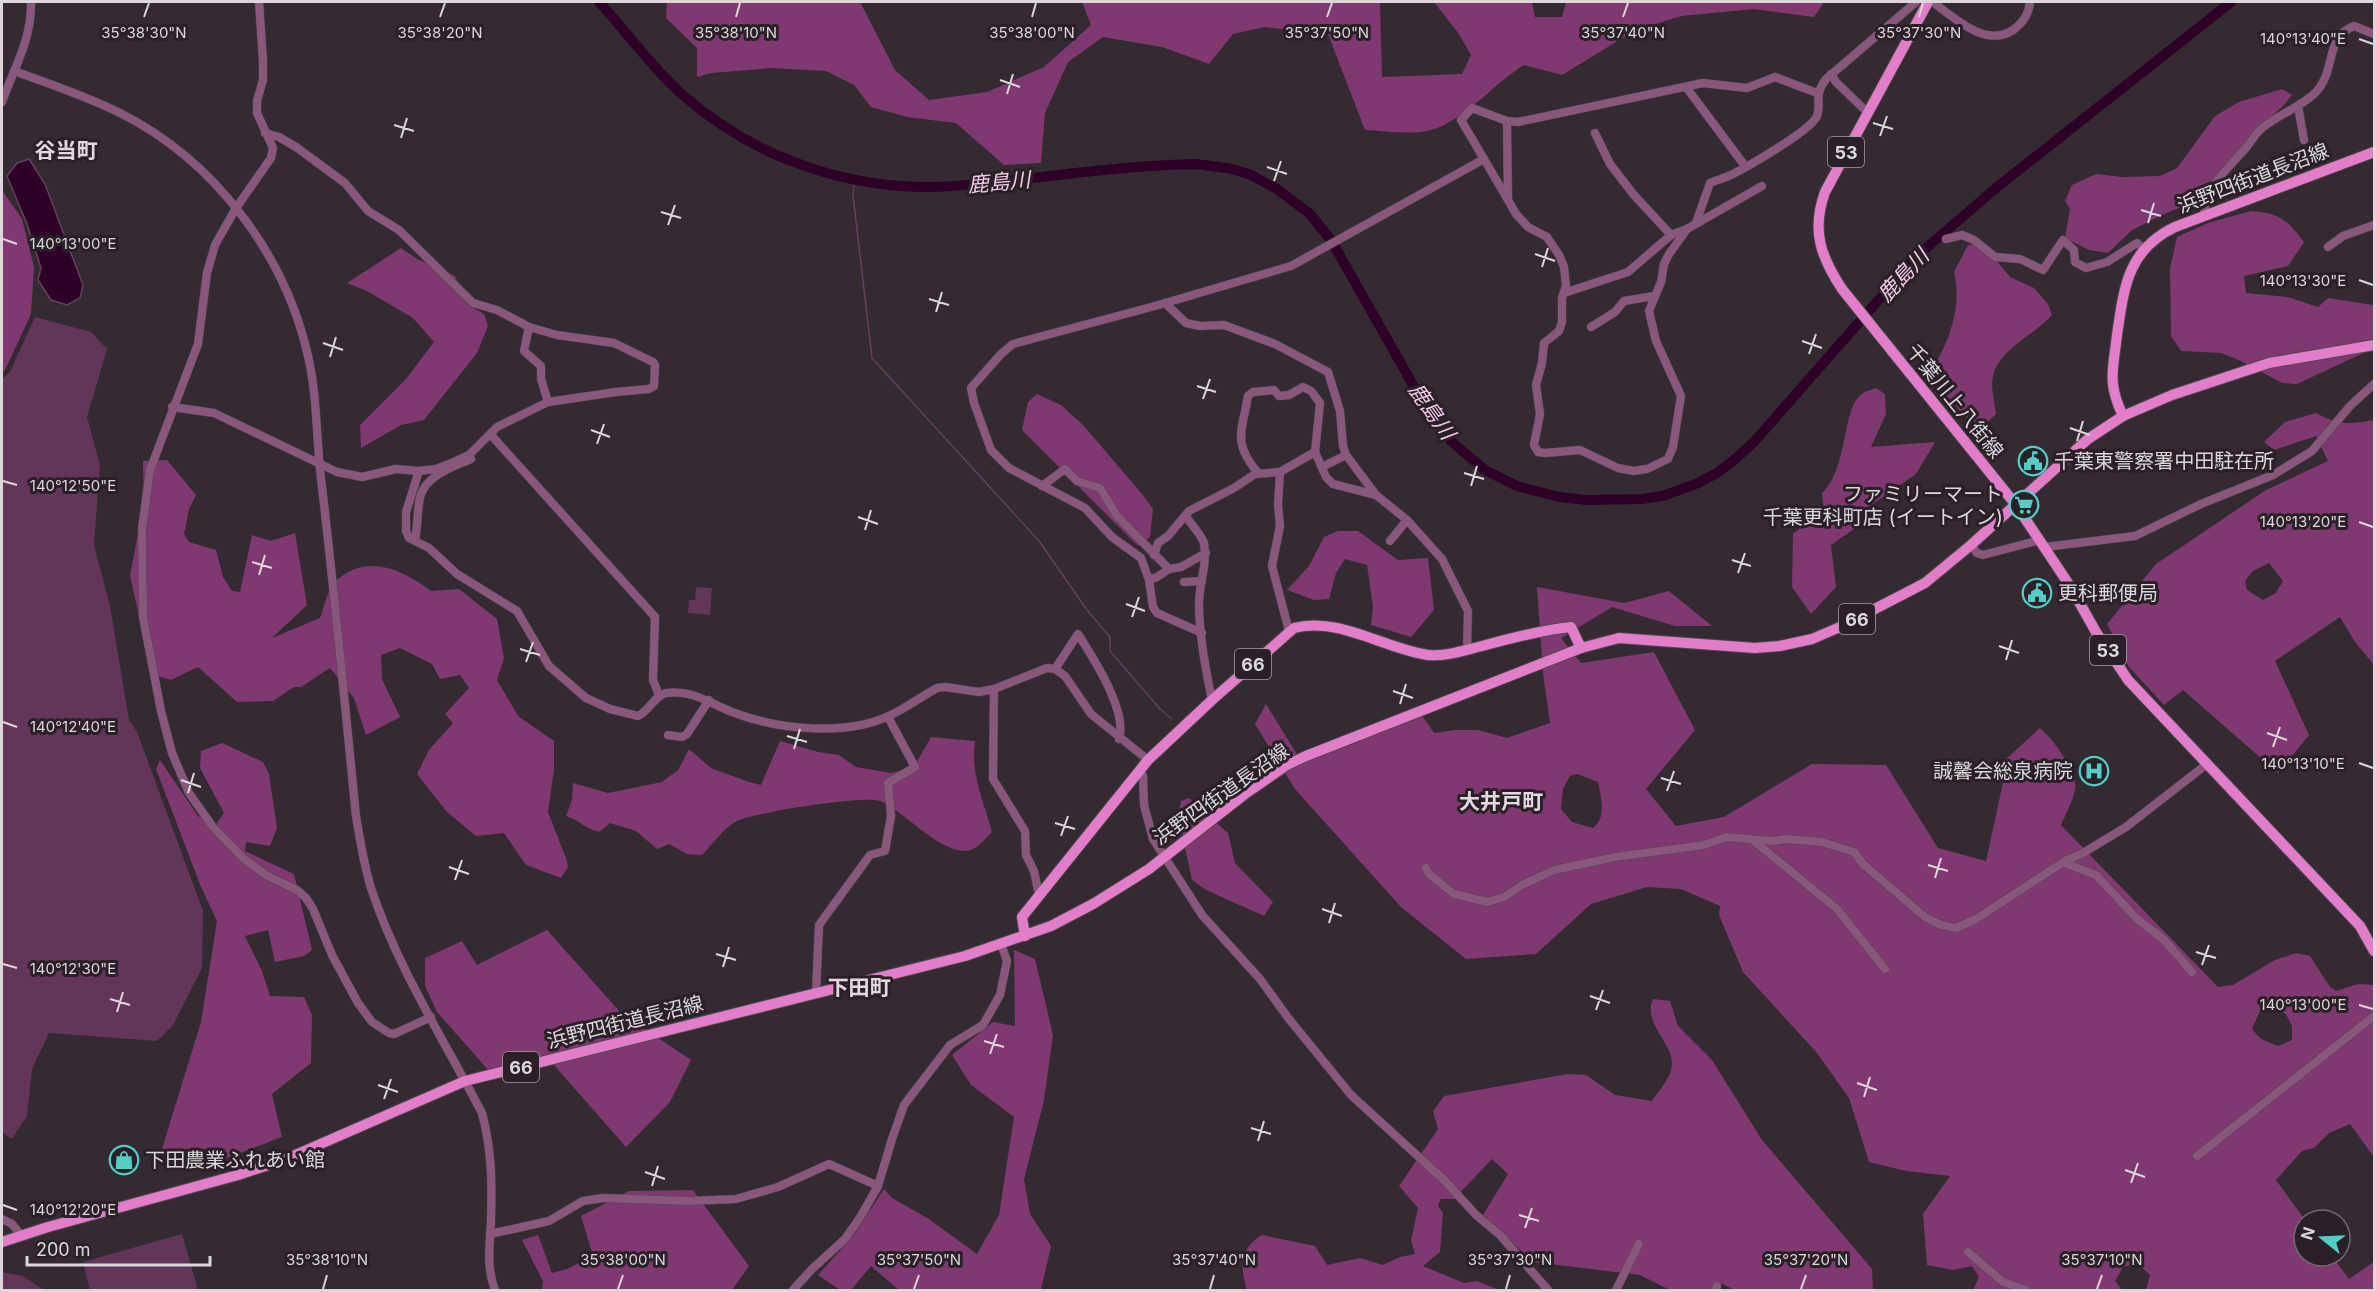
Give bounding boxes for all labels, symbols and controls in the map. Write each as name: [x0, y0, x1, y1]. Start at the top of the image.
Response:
text: 35°38'30"N: [101, 23, 187, 42]
text: 35°38'20"N: [397, 23, 483, 42]
text: 35°38'10"N: [695, 23, 777, 42]
text: 35°38'00"N: [989, 23, 1075, 42]
text: 35°37'50"N: [1285, 23, 1369, 42]
text: 35°37'40"N: [1581, 23, 1665, 42]
text: 35°37'30"N: [1877, 23, 1961, 42]
text: 140°13'40"E: [2260, 29, 2346, 48]
road number: 53: [1828, 137, 1864, 167]
district label: 谷当町: [35, 138, 98, 163]
street label: 浜野四街道長沼線: [2174, 138, 2332, 218]
water label: 鹿島川: [967, 167, 1033, 197]
text: 140°13'00"E: [30, 234, 116, 253]
water label: 鹿島川: [1872, 242, 1935, 307]
text: 140°13'30"E: [2260, 271, 2346, 290]
street label: 千葉川上八街線: [1902, 339, 2008, 463]
water label: 鹿島川: [1404, 378, 1461, 446]
public building icon: 千葉東警察署中田駐在所: [2017, 445, 2049, 477]
place label: 千葉東警察署中田駐在所: [2054, 449, 2274, 473]
text: 140°12'50"E: [30, 476, 116, 495]
place label: ファミリーマート 千葉更科町店 (イートイン): [1763, 482, 2003, 529]
supermarket icon: ファミリーマート 千葉更科町店 (イートイン): [2008, 489, 2040, 521]
text: 140°13'20"E: [2260, 512, 2346, 531]
public building icon: 更科郵便局: [2021, 577, 2053, 609]
place label: 更科郵便局: [2058, 581, 2158, 605]
road number: 66: [1839, 604, 1875, 634]
road number: 53: [2090, 635, 2126, 665]
road number: 66: [1235, 649, 1271, 679]
text: 140°12'40"E: [30, 717, 116, 736]
street label: 浜野四街道長沼線: [1149, 738, 1293, 850]
text: 140°13'10"E: [2261, 754, 2345, 773]
hospital icon: 誠馨会総泉病院: [2078, 755, 2110, 787]
place label: 誠馨会総泉病院: [1933, 759, 2073, 783]
district label: 大井戸町: [1459, 789, 1543, 814]
text: 140°12'30"E: [30, 959, 116, 978]
district label: 下田町: [828, 975, 891, 1000]
street label: 浜野四街道長沼線: [544, 991, 706, 1053]
text: 140°13'00"E: [2260, 995, 2346, 1014]
road number: 66: [503, 1052, 539, 1082]
shop icon: 下田農業ふれあい館: [108, 1144, 140, 1176]
place label: 下田農業ふれあい館: [145, 1148, 325, 1172]
text: 140°12'20"E: [30, 1200, 116, 1219]
north arrow: [2292, 1208, 2352, 1268]
text: N: [2296, 1224, 2319, 1242]
scale bar: [27, 1229, 210, 1267]
text: 200 m: [36, 1239, 91, 1260]
text: 35°38'10"N: [286, 1250, 368, 1269]
text: 35°38'00"N: [580, 1250, 666, 1269]
text: 35°37'50"N: [877, 1250, 961, 1269]
text: 35°37'40"N: [1172, 1250, 1256, 1269]
text: 35°37'30"N: [1468, 1250, 1552, 1269]
text: 35°37'20"N: [1764, 1250, 1848, 1269]
text: 35°37'10"N: [2061, 1250, 2143, 1269]

